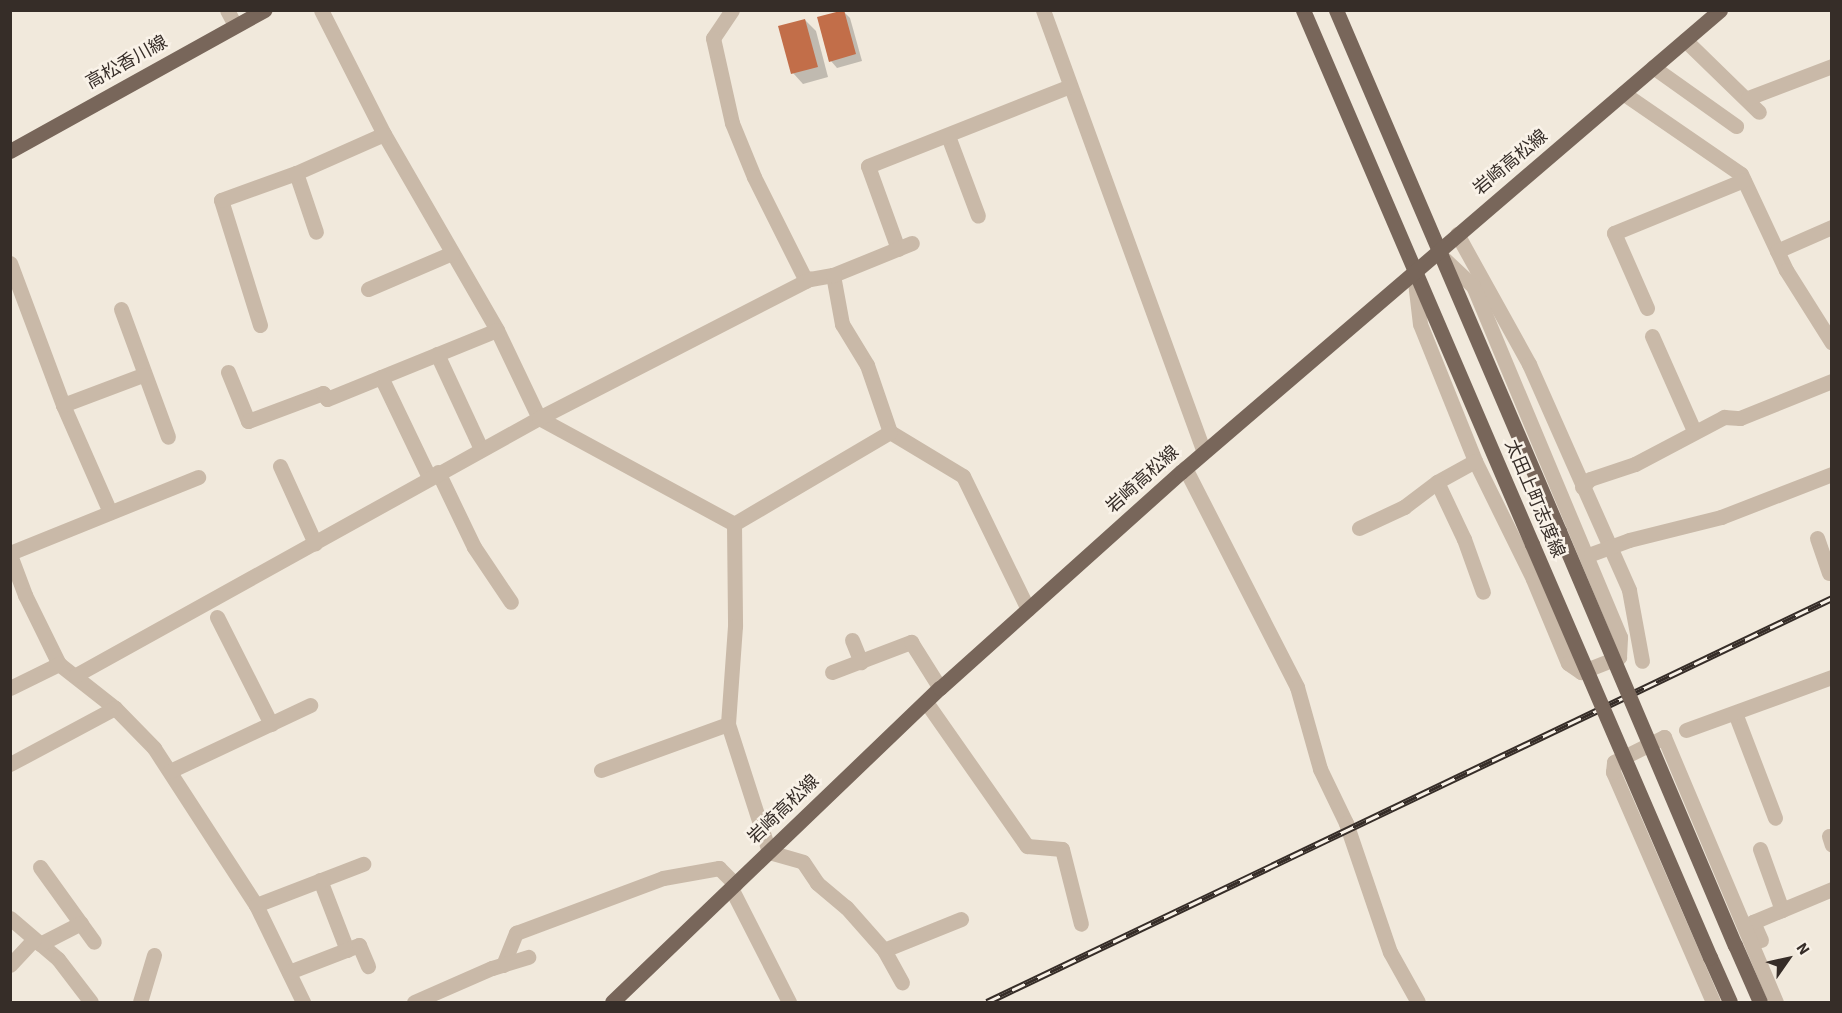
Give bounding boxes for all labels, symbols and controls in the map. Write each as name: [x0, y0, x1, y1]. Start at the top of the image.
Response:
street label: 高松香川線: [82, 32, 172, 94]
street label: 岩崎高松線: [1470, 126, 1552, 200]
street label: 太田上町志度線: [1499, 437, 1569, 561]
street label: 岩崎高松線: [1102, 442, 1184, 518]
street label: 岩崎高松線: [744, 771, 824, 849]
north arrow: [1758, 929, 1818, 989]
text: N: [1791, 938, 1815, 959]

